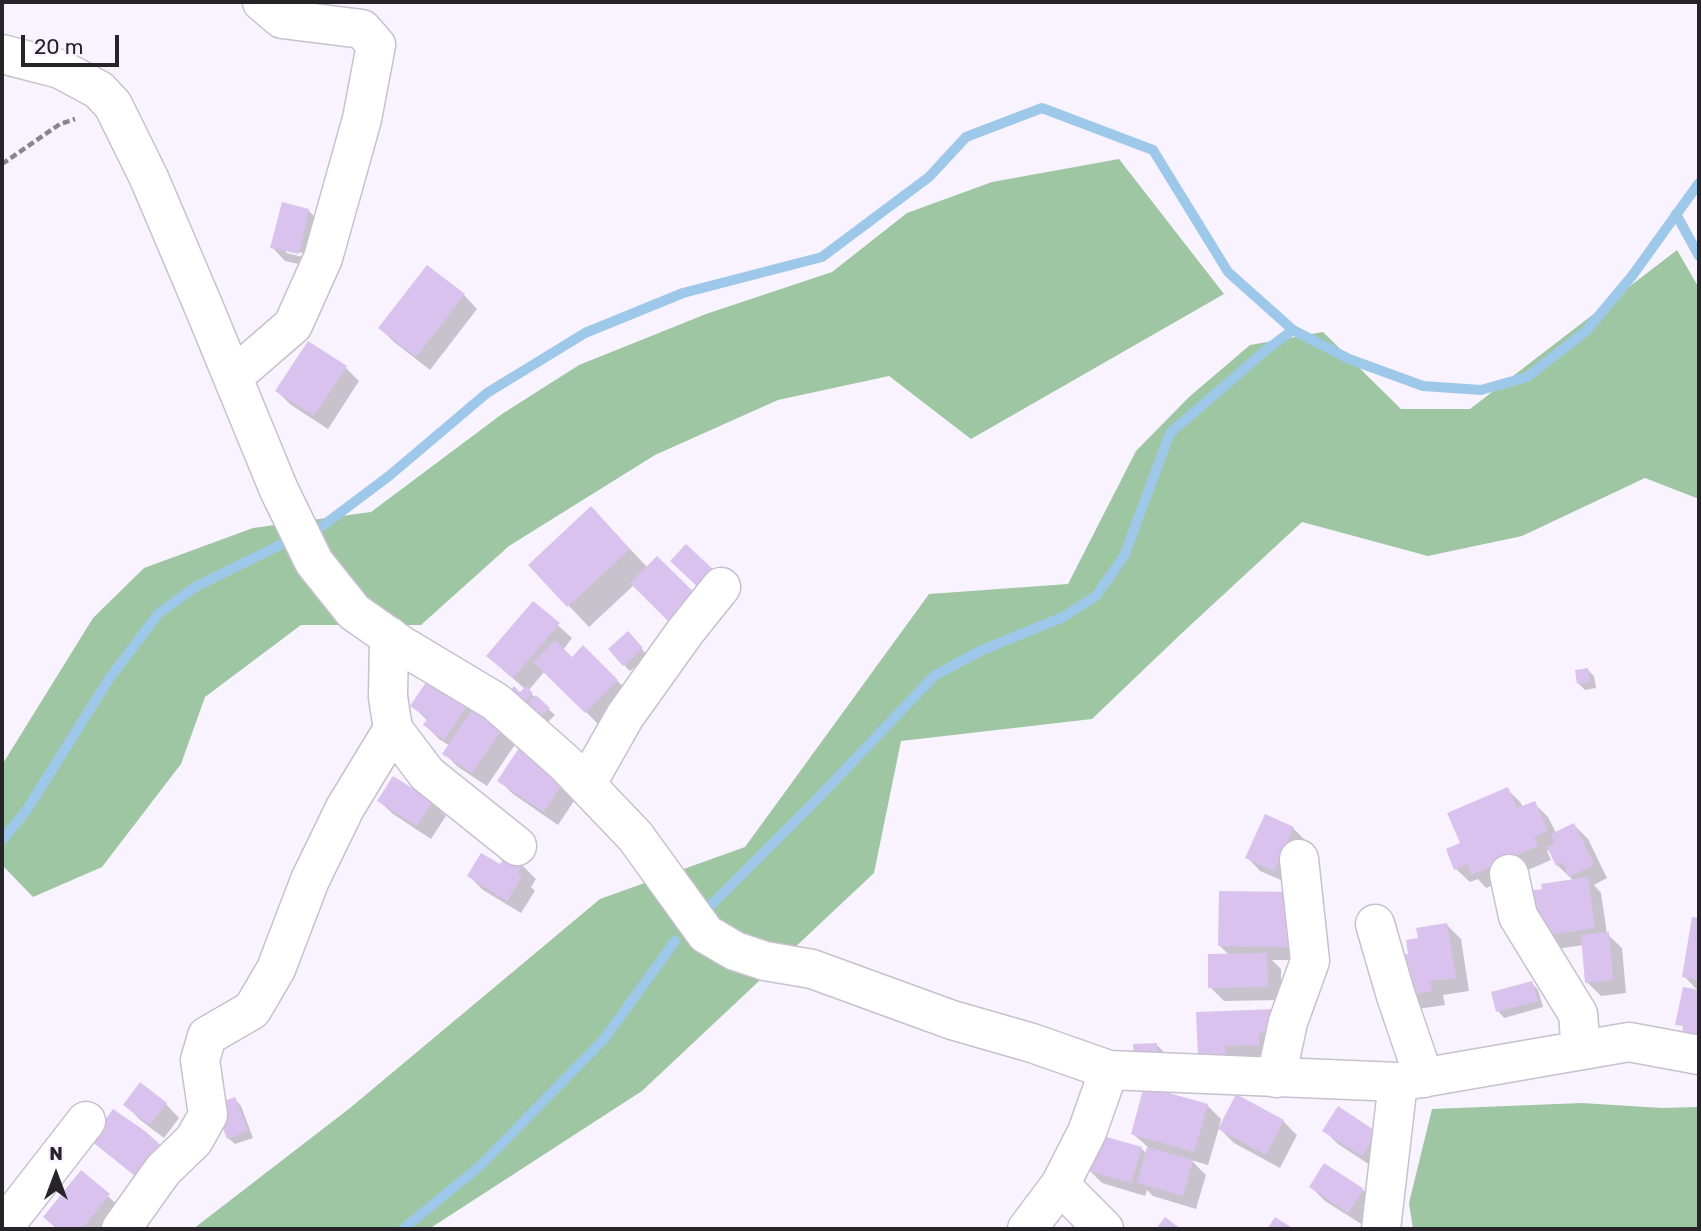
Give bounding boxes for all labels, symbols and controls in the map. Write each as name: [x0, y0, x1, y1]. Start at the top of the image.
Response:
scale bar: [24, 21, 122, 65]
text: 20 m: [34, 34, 83, 59]
north arrow: [21, 1140, 91, 1210]
text: N: [49, 1142, 63, 1165]

